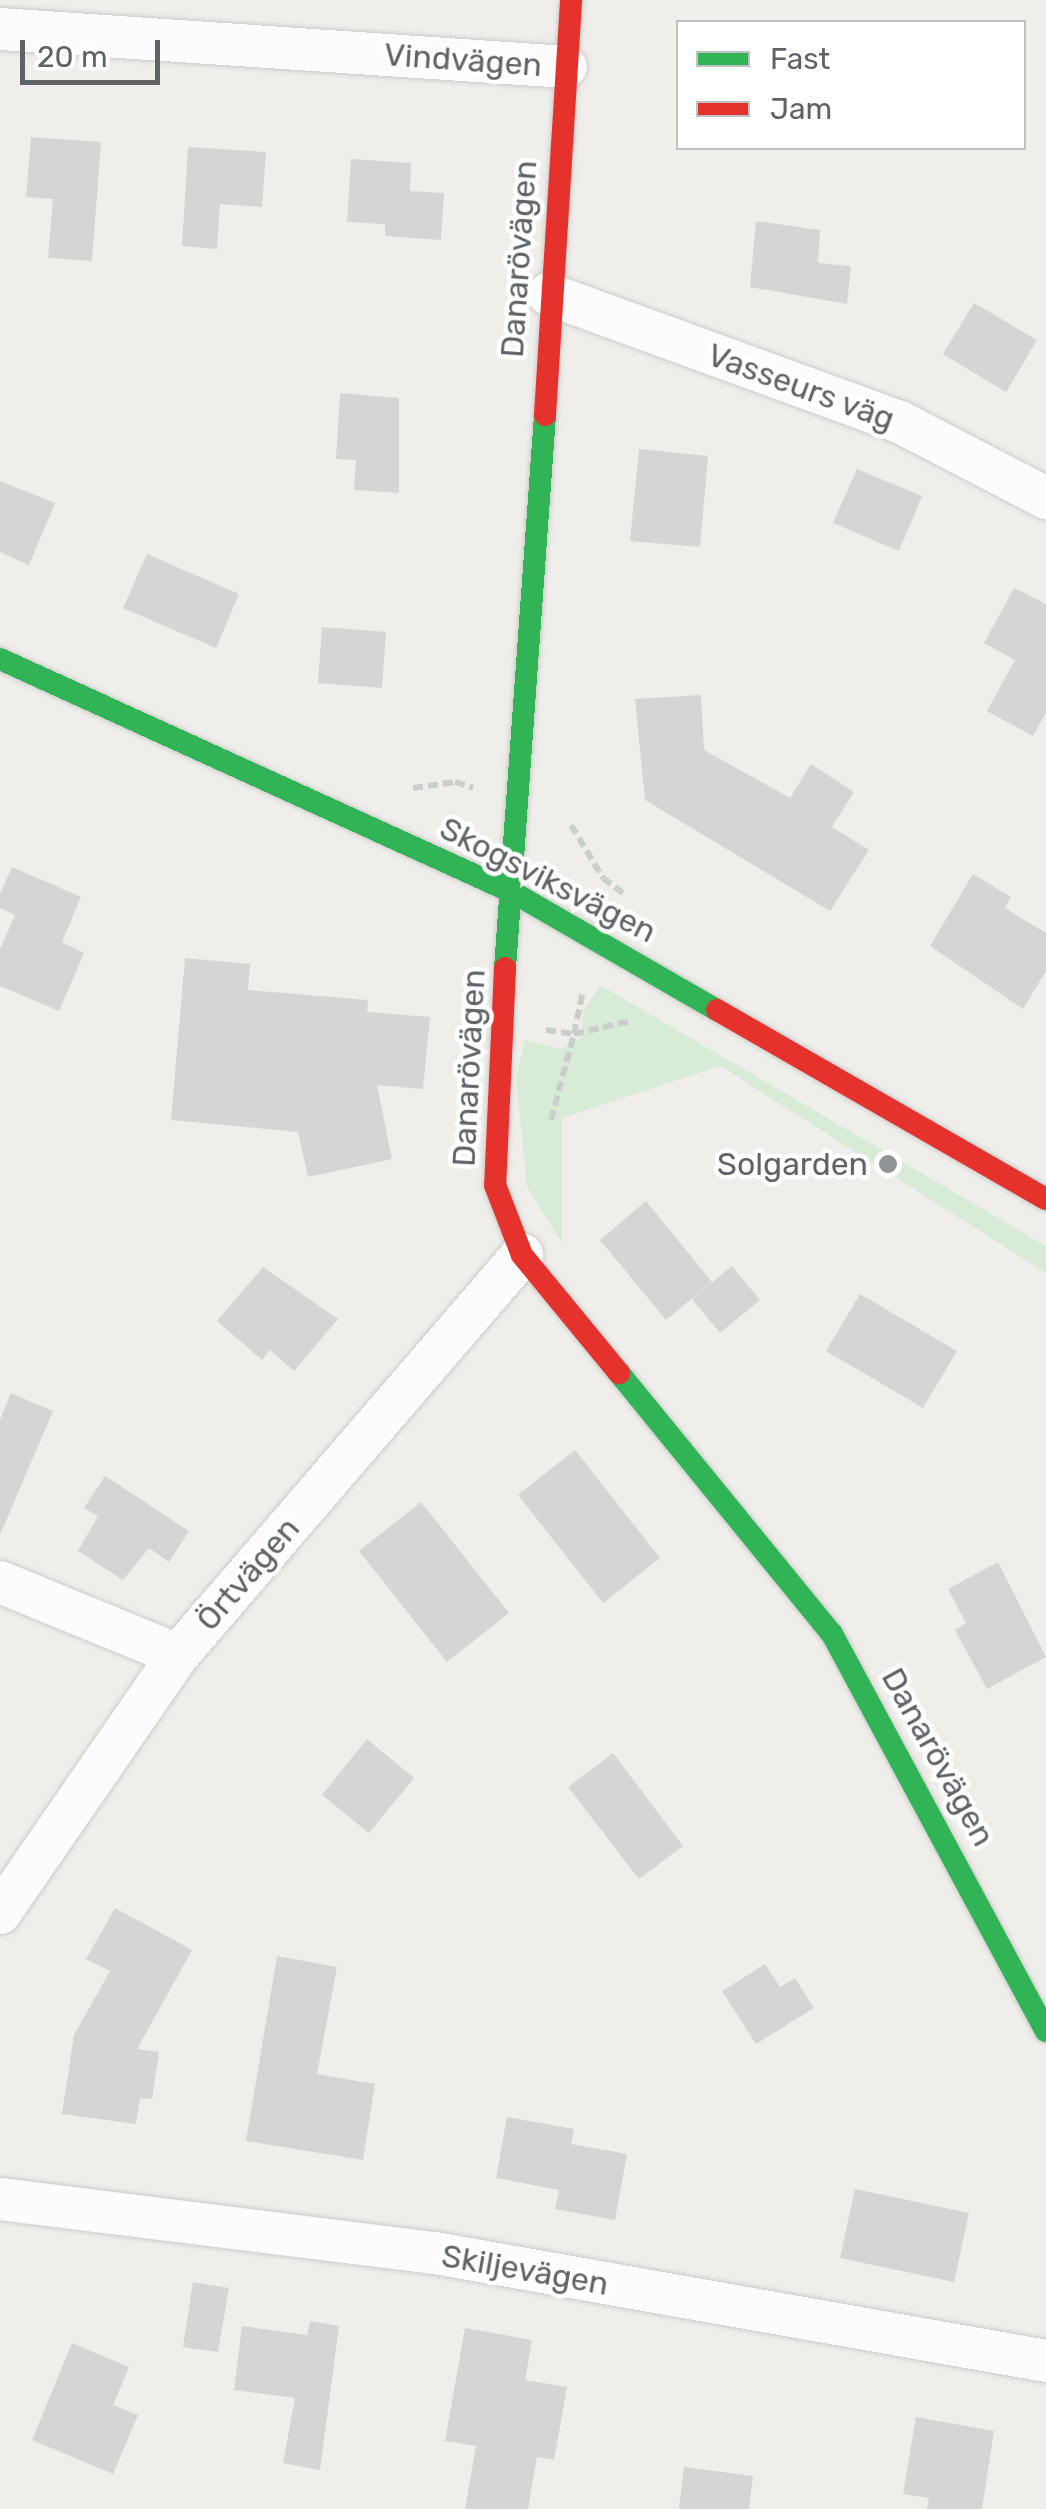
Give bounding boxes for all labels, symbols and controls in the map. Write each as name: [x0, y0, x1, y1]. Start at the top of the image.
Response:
scale bar: [25, 20, 165, 82]
legend: [676, 20, 1026, 150]
street label: Vindvägen: [383, 35, 543, 85]
text: 20 m: [37, 39, 108, 75]
text: Fast: [770, 41, 830, 77]
text: Jam: [770, 91, 832, 127]
street label: Danarövägen: [493, 159, 545, 359]
street label: Vasseurs väg: [702, 335, 900, 439]
street label: Skogsviksvägen: [433, 809, 663, 951]
street label: Danarövägen: [445, 968, 493, 1168]
place label: Solgarden: [717, 1145, 868, 1183]
marker: Solgarden: [877, 1153, 899, 1175]
street label: Örtvägen: [188, 1510, 308, 1638]
street label: Danarövägen: [873, 1661, 1003, 1853]
street label: Skiljevägen: [439, 2236, 611, 2304]

